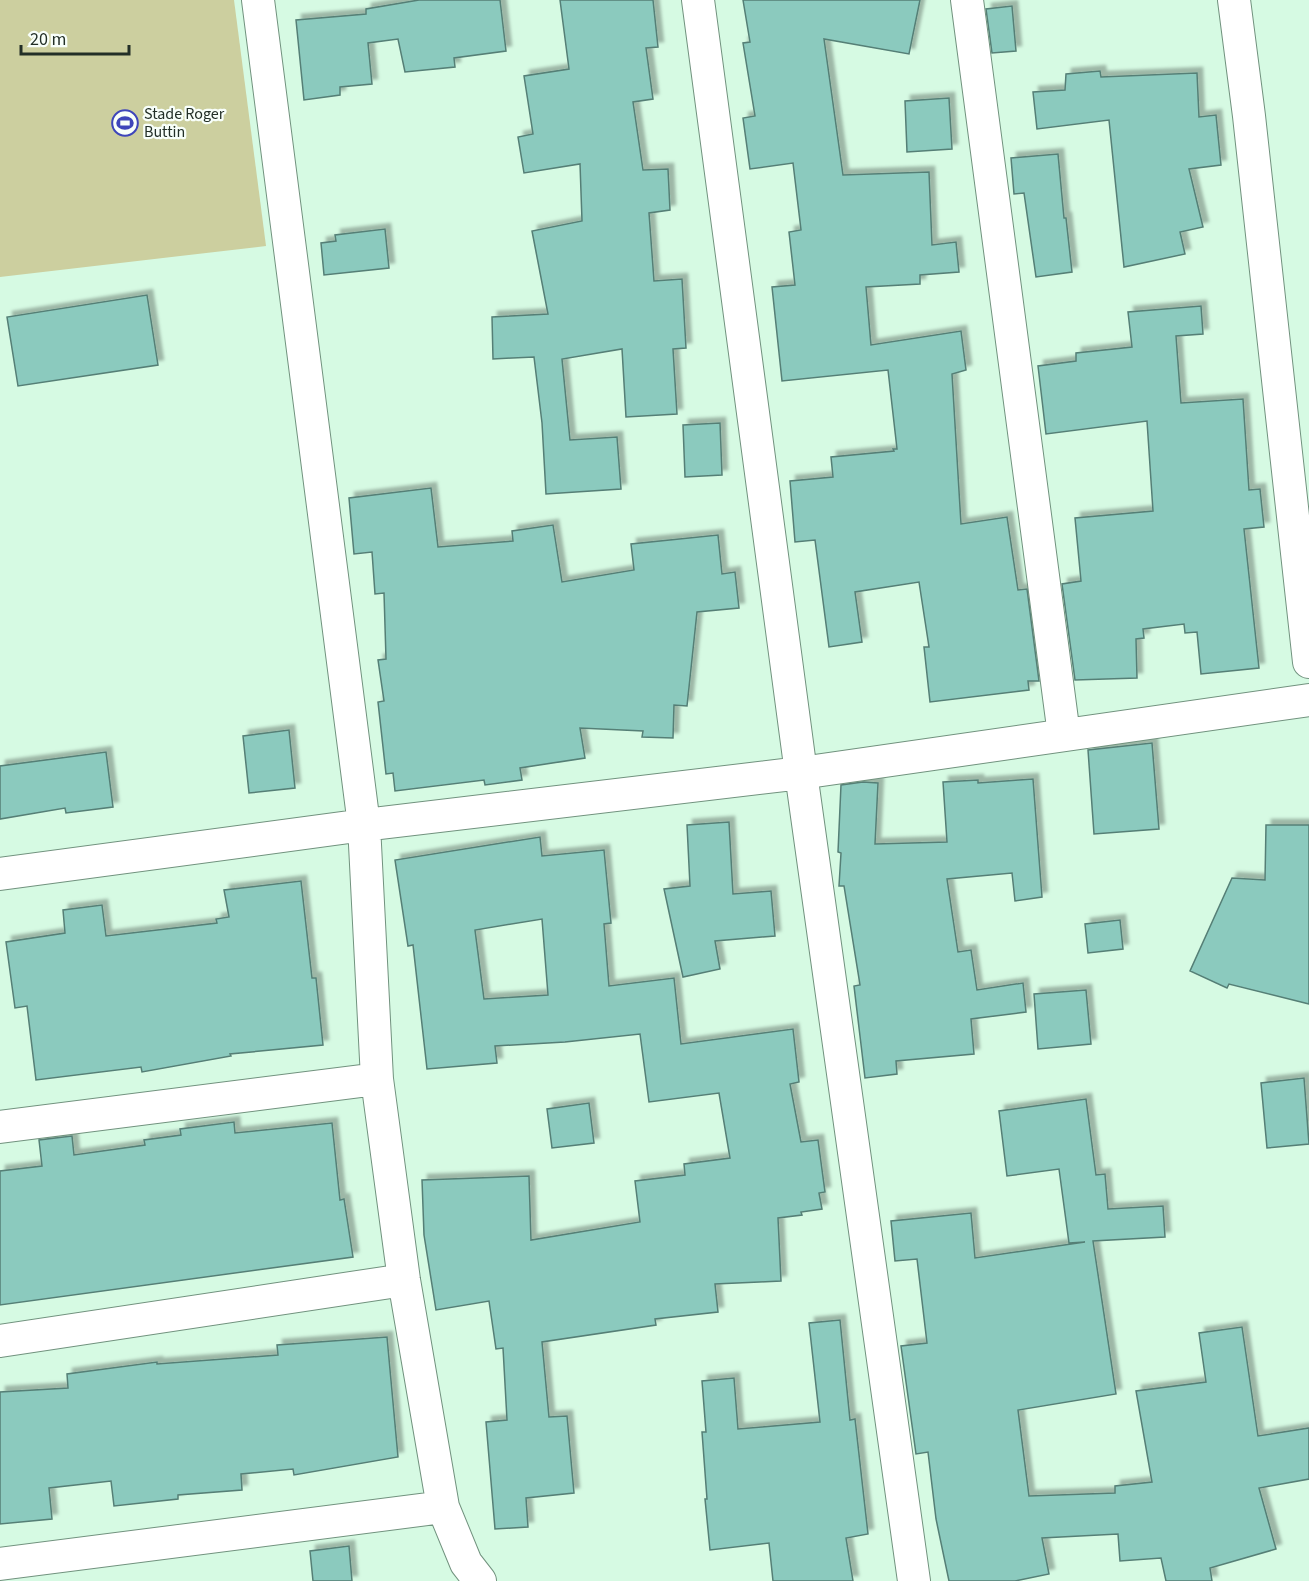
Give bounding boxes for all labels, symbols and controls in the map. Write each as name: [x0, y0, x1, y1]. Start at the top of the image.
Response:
scale bar: [21, 18, 129, 56]
text: 20 m: [30, 27, 66, 52]
place label: Stade Roger Buttin: [144, 103, 225, 143]
sports icon: Stade Roger Buttin: [110, 108, 140, 138]

